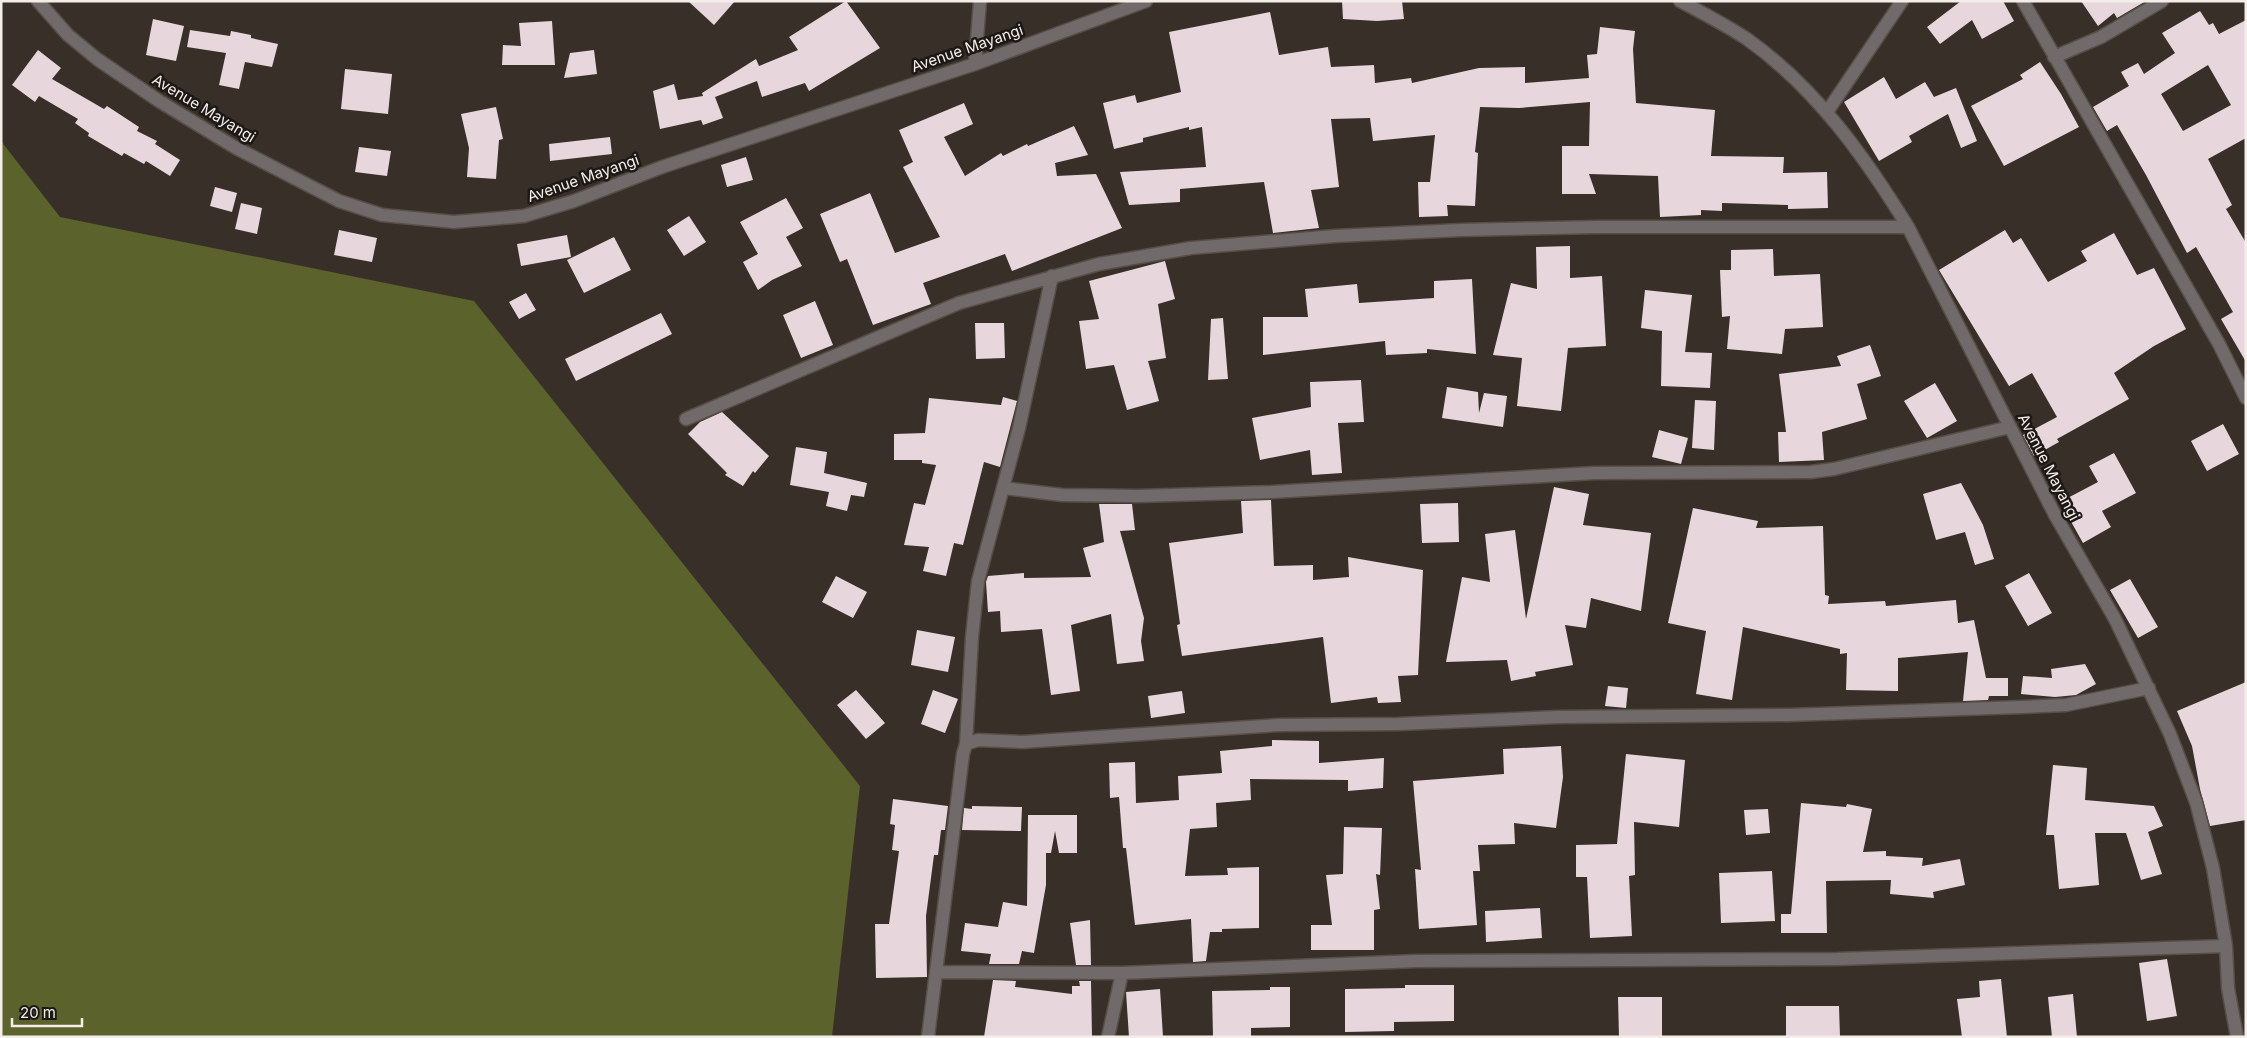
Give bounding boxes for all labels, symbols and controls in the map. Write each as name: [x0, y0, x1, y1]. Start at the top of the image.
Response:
street label: Avenue Mayangi: [909, 20, 1025, 76]
street label: Avenue Mayangi: [149, 70, 259, 146]
street label: Avenue Mayangi: [525, 150, 641, 206]
street label: Avenue Mayangi: [2014, 411, 2084, 523]
scale bar: [12, 996, 82, 1028]
text: 20 m: [20, 1003, 56, 1022]

